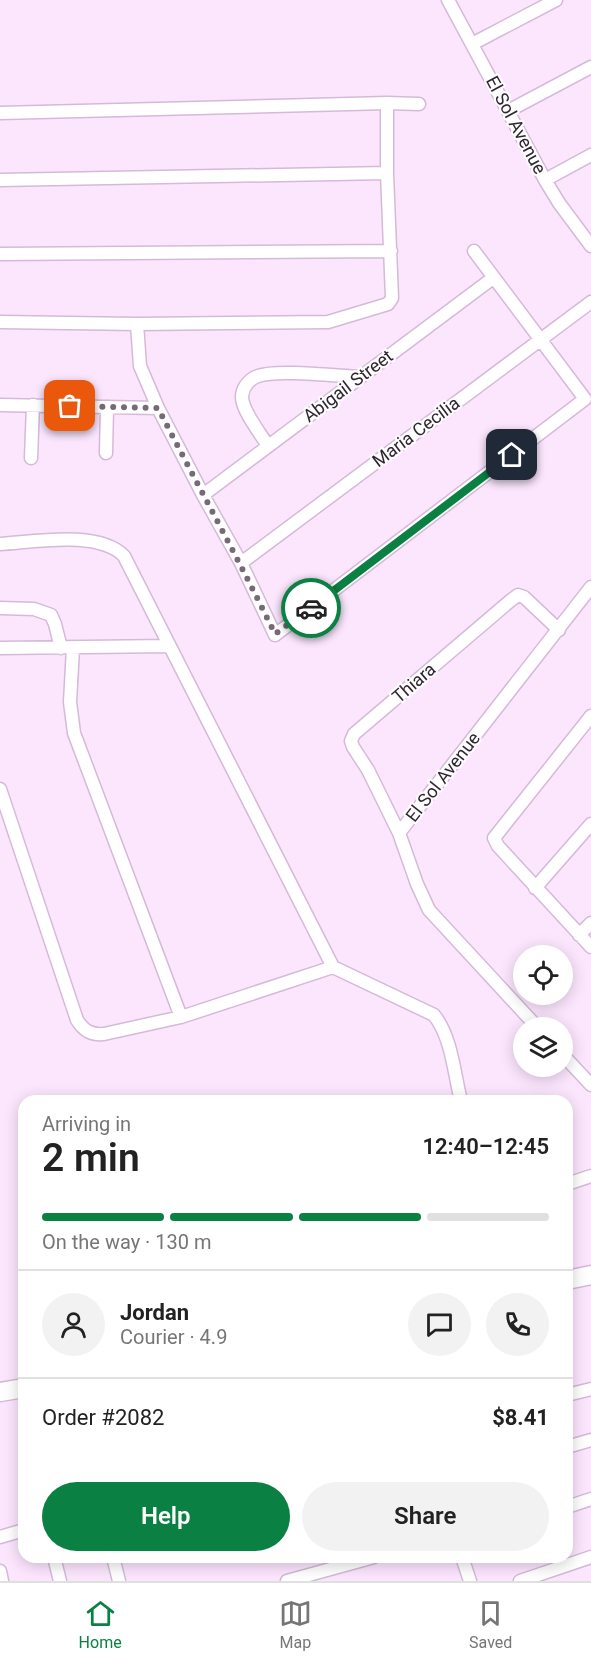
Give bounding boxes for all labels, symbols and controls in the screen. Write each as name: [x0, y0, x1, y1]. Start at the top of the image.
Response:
street label: El Sol Avenue: [482, 72, 551, 177]
street label: Abigail Street: [299, 345, 397, 426]
pin: [44, 380, 95, 431]
icon: bag: [53, 389, 86, 422]
street label: Maria Cecilia: [368, 392, 463, 471]
pin: [486, 429, 537, 480]
icon: home: [495, 438, 528, 471]
courier: [281, 578, 341, 638]
icon: car: [295, 592, 328, 625]
street label: Thiara: [388, 658, 440, 707]
street label: El Sol Avenue: [401, 728, 484, 826]
map controls: [513, 945, 573, 1077]
button: locate: [513, 945, 573, 1005]
button: layers: [513, 1017, 573, 1077]
text: Arriving in: [42, 1112, 131, 1136]
text: 12:40–12:45: [422, 1134, 549, 1159]
text: 2 min: [42, 1135, 140, 1181]
text: On the way · 130 m: [42, 1230, 211, 1254]
button: person: [42, 1293, 105, 1356]
button: chat: [408, 1293, 471, 1356]
button: phone: [486, 1293, 549, 1356]
text: Jordan: [120, 1300, 189, 1325]
text: Courier · 4.9: [120, 1325, 227, 1349]
text: Order #2082: [42, 1405, 164, 1430]
text: $8.41: [492, 1405, 549, 1430]
button: Help: [42, 1482, 290, 1551]
button: Share: [302, 1482, 549, 1551]
tab: Home: [79, 1597, 122, 1652]
tab: Map: [279, 1597, 312, 1652]
tab: Saved: [469, 1597, 512, 1652]

